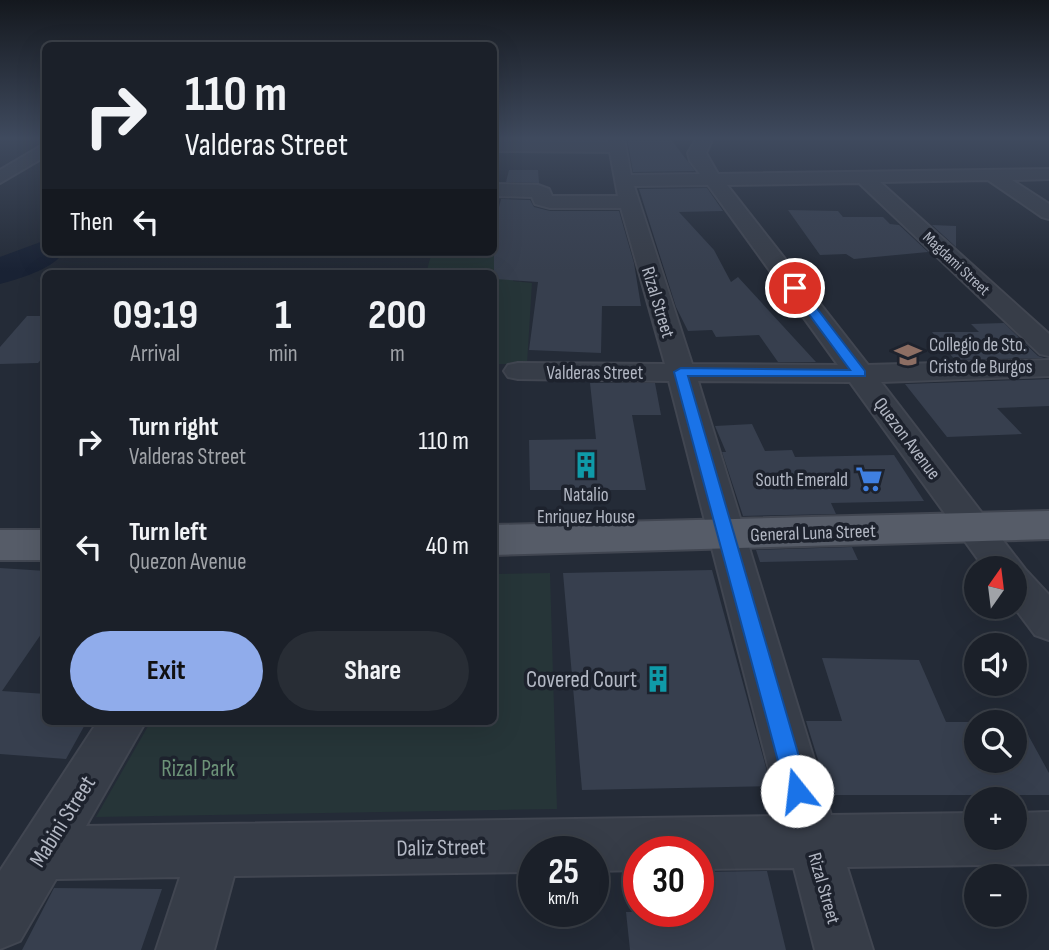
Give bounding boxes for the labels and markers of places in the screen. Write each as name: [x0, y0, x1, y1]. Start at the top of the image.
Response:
pin: [765, 258, 825, 318]
place label: Collegio de Sto. Cristo de Burgos: [929, 334, 1033, 379]
school or university icon: Collegio de Sto. Cristo de Burgos: [893, 340, 923, 370]
building icon: Natalio Enriquez House: [571, 450, 601, 480]
supermarket icon: South Emerald: [854, 464, 884, 494]
place label: South Emerald: [756, 469, 848, 492]
place label: Natalio Enriquez House: [537, 484, 635, 529]
building icon: Covered Court: [643, 664, 673, 694]
place label: Covered Court: [526, 666, 637, 694]

